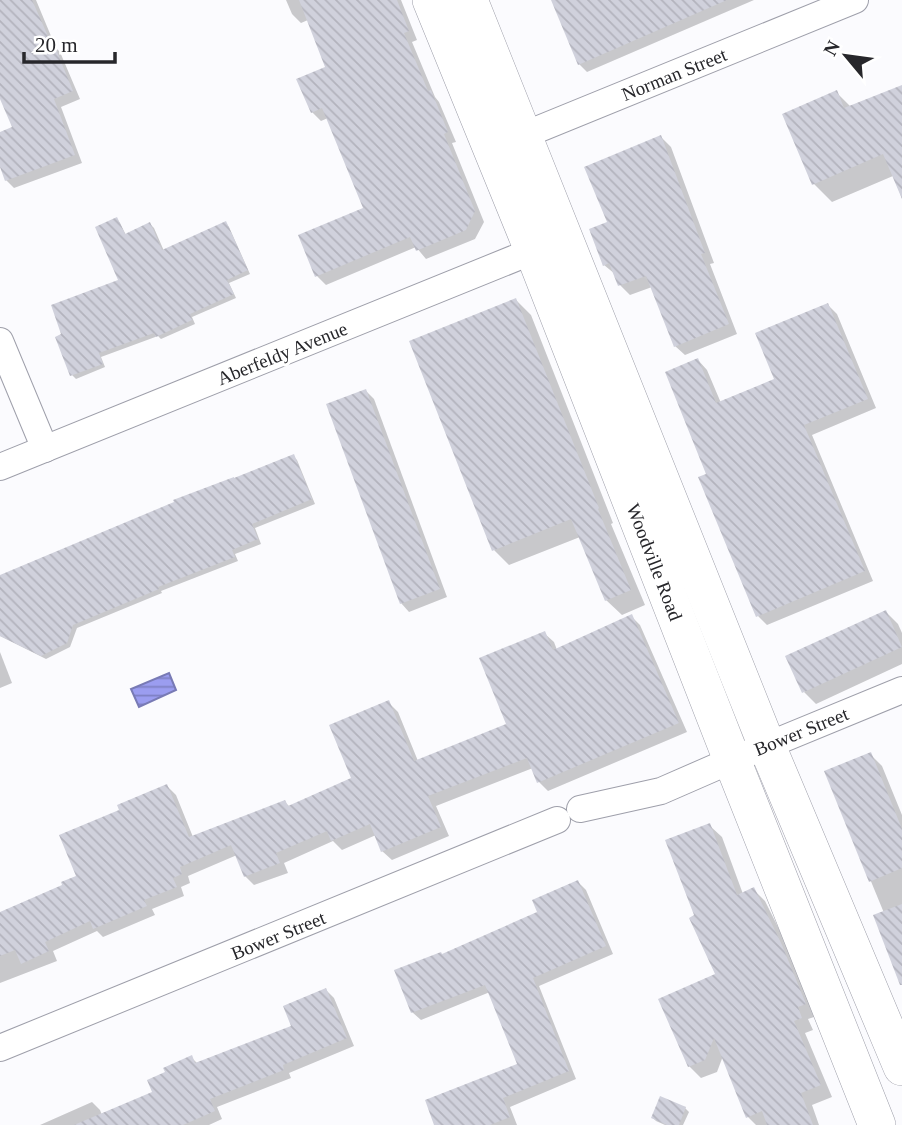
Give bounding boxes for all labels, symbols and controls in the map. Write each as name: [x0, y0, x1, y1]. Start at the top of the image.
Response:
scale bar: [24, 21, 116, 65]
north arrow: [811, 21, 881, 91]
text: 20 m: [35, 33, 78, 57]
text: N: [819, 37, 844, 59]
street label: Norman Street: [619, 44, 730, 105]
street label: Aberfeldy Avenue: [214, 318, 350, 389]
street label: Woodville Road: [623, 501, 687, 624]
street label: Bower Street: [751, 703, 852, 760]
street label: Bower Street: [228, 907, 329, 964]

